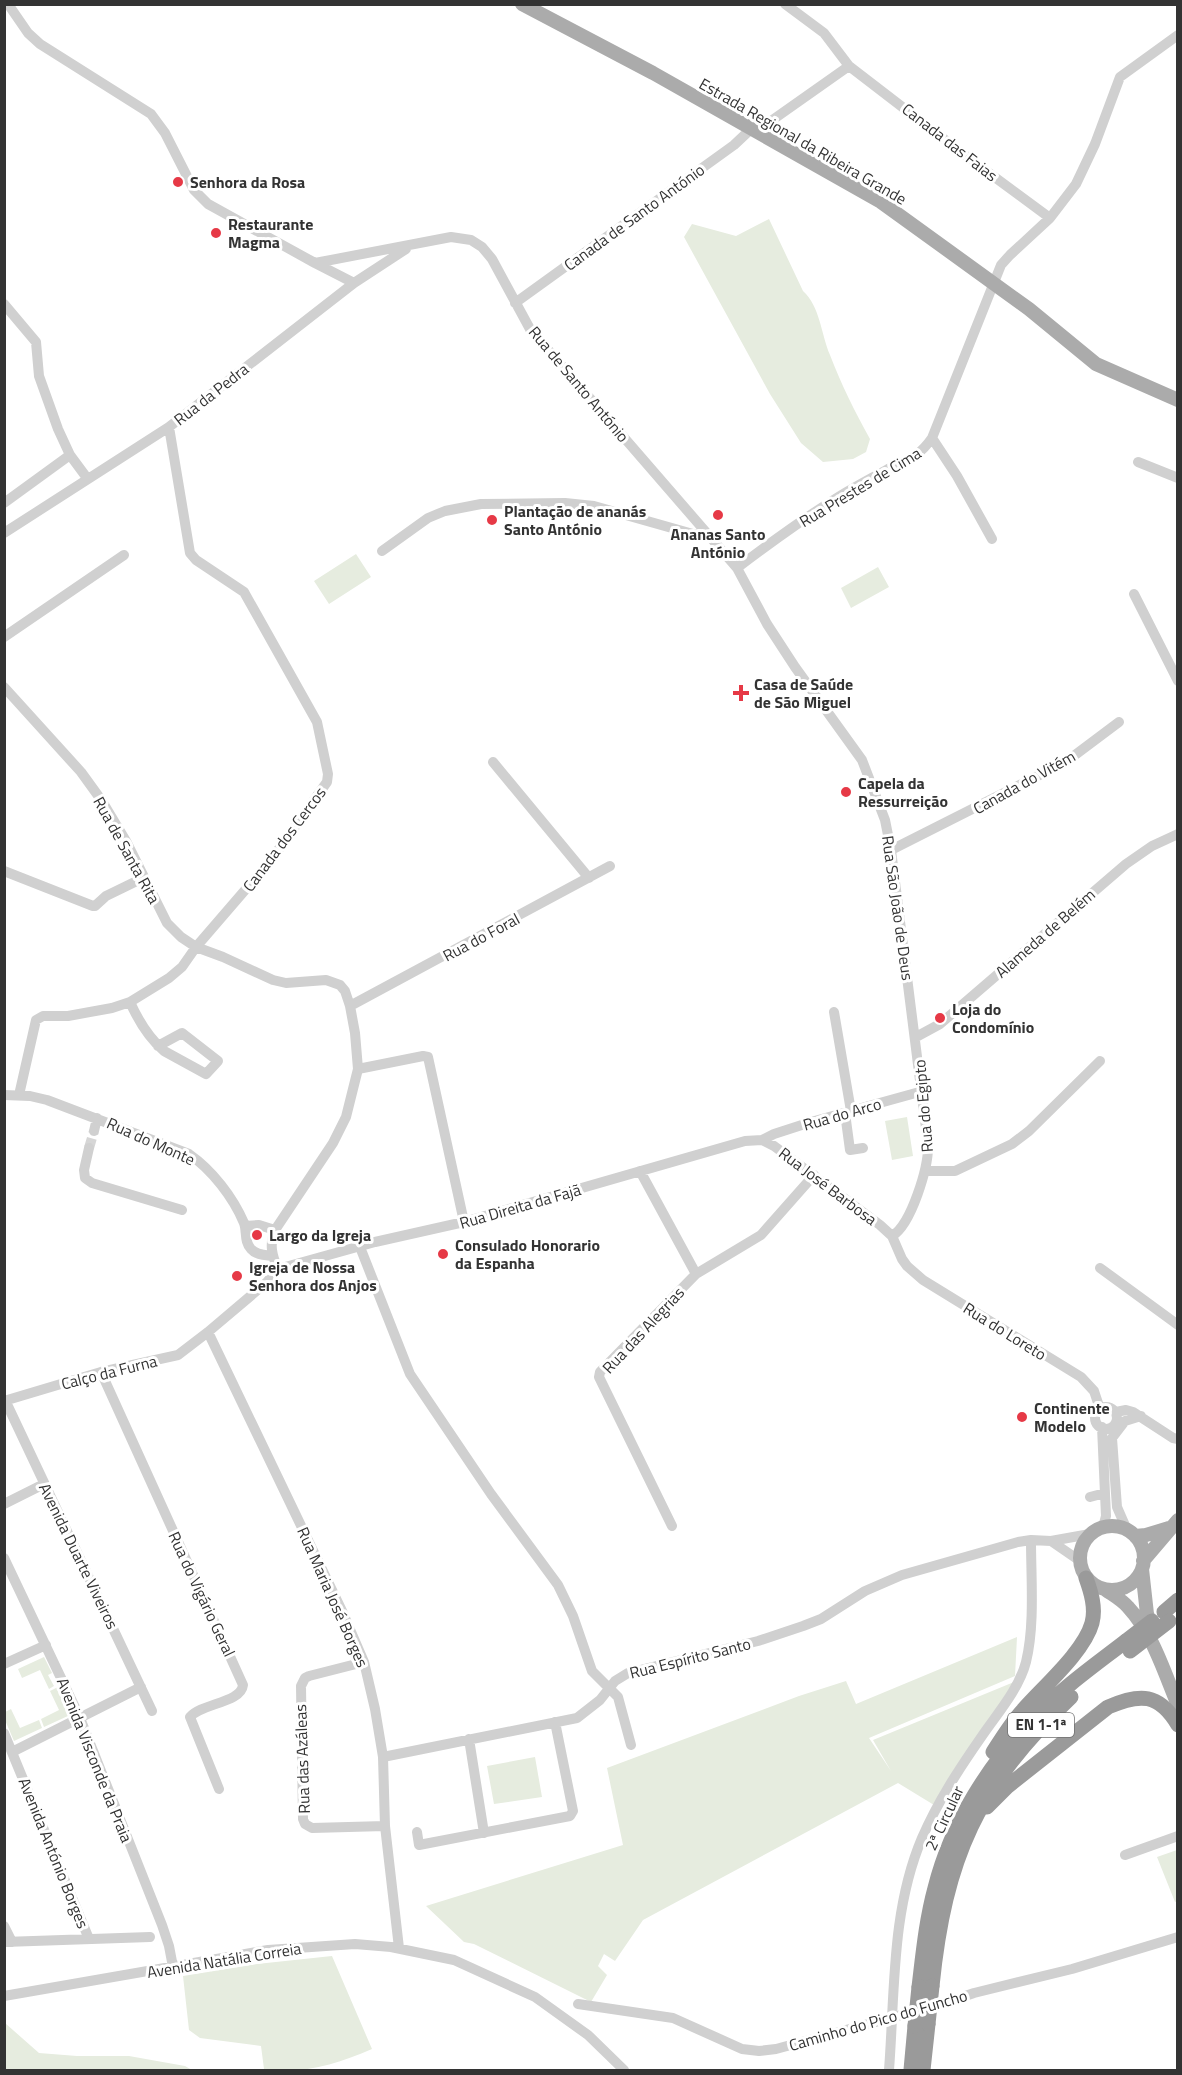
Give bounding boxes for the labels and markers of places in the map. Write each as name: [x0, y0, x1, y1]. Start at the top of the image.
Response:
place label: Senhora da Rosa: [190, 170, 305, 194]
marker: Senhora da Rosa: [171, 175, 185, 189]
place label: Restaurante Magma: [228, 212, 313, 254]
marker: Restaurante Magma: [209, 226, 223, 240]
place label: Plantação de ananás Santo António: [504, 499, 646, 541]
marker: Ananas Santo António: [711, 508, 725, 522]
marker: Plantação de ananás Santo António: [485, 513, 499, 527]
place label: Ananas Santo António: [671, 522, 765, 564]
place label: Casa de Saúde de São Miguel: [754, 672, 853, 714]
marker: Casa de Saúde de São Miguel: [732, 684, 750, 702]
place label: Capela da Ressurreição: [858, 771, 948, 813]
marker: Capela da Ressurreição: [839, 785, 853, 799]
place label: Loja do Condomínio: [952, 997, 1034, 1039]
marker: Loja do Condomínio: [933, 1011, 947, 1025]
place label: Largo da Igreja: [269, 1223, 371, 1247]
marker: Largo da Igreja: [250, 1228, 264, 1242]
place label: Consulado Honorario da Espanha: [455, 1233, 600, 1275]
marker: Consulado Honorario da Espanha: [436, 1247, 450, 1261]
place label: Igreja de Nossa Senhora dos Anjos: [249, 1255, 377, 1297]
marker: Igreja de Nossa Senhora dos Anjos: [230, 1269, 244, 1283]
place label: Continente Modelo: [1034, 1396, 1110, 1438]
marker: Continente Modelo: [1015, 1410, 1029, 1424]

